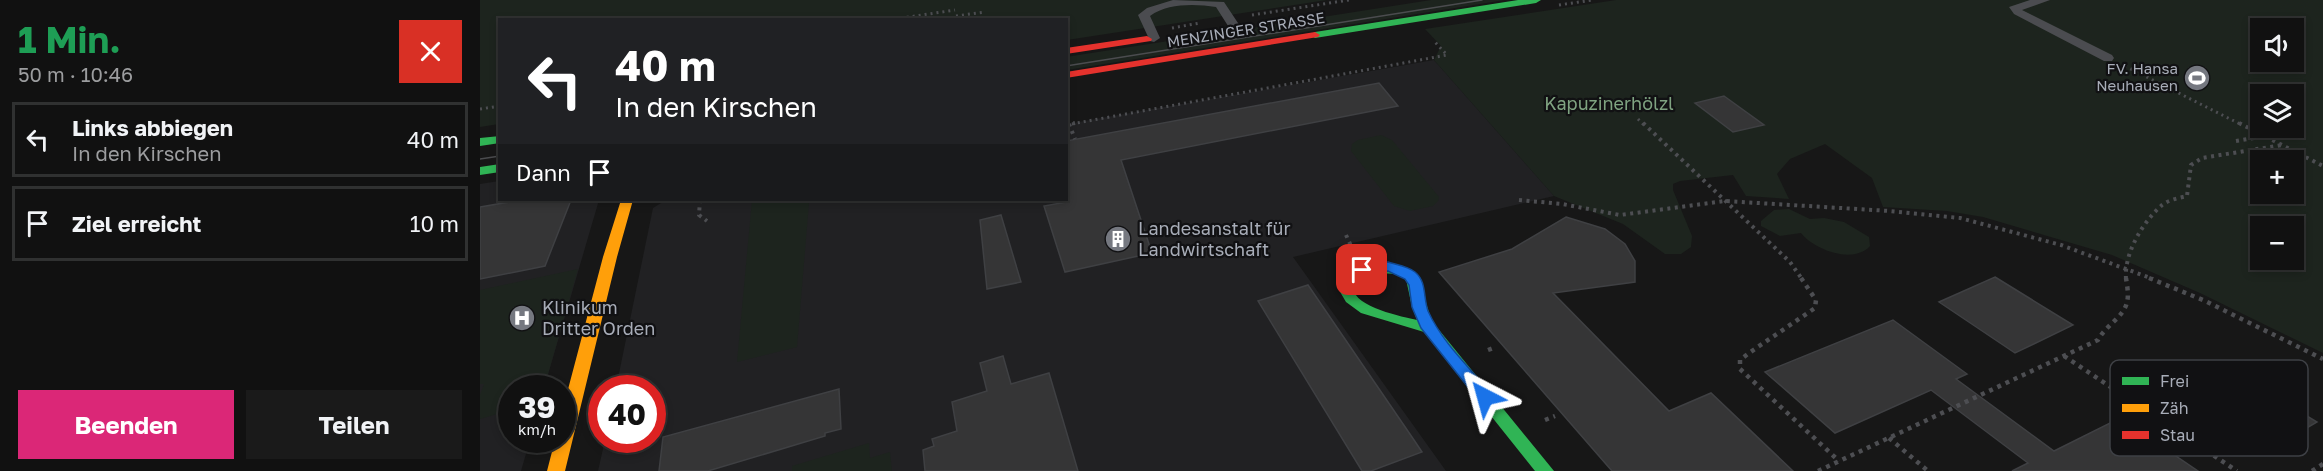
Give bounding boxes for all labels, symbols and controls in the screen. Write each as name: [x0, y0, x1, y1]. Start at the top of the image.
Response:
street label: MENZINGER STRASSE: [1166, 8, 1326, 50]
text: 1 Min.: [18, 18, 121, 61]
map controls: [2250, 18, 2304, 270]
button: sound: [2250, 18, 2304, 72]
button: close: [399, 20, 462, 83]
text: 40 m: [615, 40, 716, 90]
icon: left: [516, 42, 594, 120]
place label: FV. Hansa Neuhausen: [2096, 59, 2178, 94]
text: 50 m · 10:46: [18, 62, 133, 86]
sports icon: FV. Hansa Neuhausen: [2182, 63, 2212, 93]
button: layers: [2250, 84, 2304, 138]
text: In den Kirschen: [615, 91, 817, 123]
park label: Kapuzinerhölzl: [1544, 92, 1674, 114]
text: Links abbiegen: [72, 114, 233, 141]
icon: left: [21, 123, 54, 156]
text: 40 m: [407, 126, 459, 153]
text: In den Kirschen: [72, 141, 221, 165]
button: +: [2250, 150, 2304, 204]
icon: arrive: [583, 156, 616, 189]
text: Dann: [516, 159, 571, 186]
icon: arrive: [21, 207, 54, 240]
text: Ziel erreicht: [72, 210, 201, 237]
text: 10 m: [410, 210, 459, 237]
button: −: [2250, 216, 2304, 270]
place label: Landesanstalt für Landwirtschaft: [1138, 217, 1290, 260]
building icon: Landesanstalt für Landwirtschaft: [1103, 224, 1133, 254]
pin: [1336, 244, 1387, 295]
icon: arrive: [1345, 253, 1378, 286]
place label: Klinikum Dritter Orden: [542, 296, 655, 339]
hospital icon: Klinikum Dritter Orden: [507, 303, 537, 333]
legend: [2110, 360, 2308, 456]
position arrow: [1453, 365, 1517, 429]
text: Frei: [2160, 371, 2189, 391]
speed limit sign: 40: [588, 375, 666, 453]
text: 39: [518, 389, 556, 425]
button: Beenden: [18, 390, 234, 459]
button: Teilen: [246, 390, 462, 459]
text: Zäh: [2160, 398, 2188, 418]
text: km/h: [518, 420, 556, 438]
text: Stau: [2160, 425, 2195, 445]

